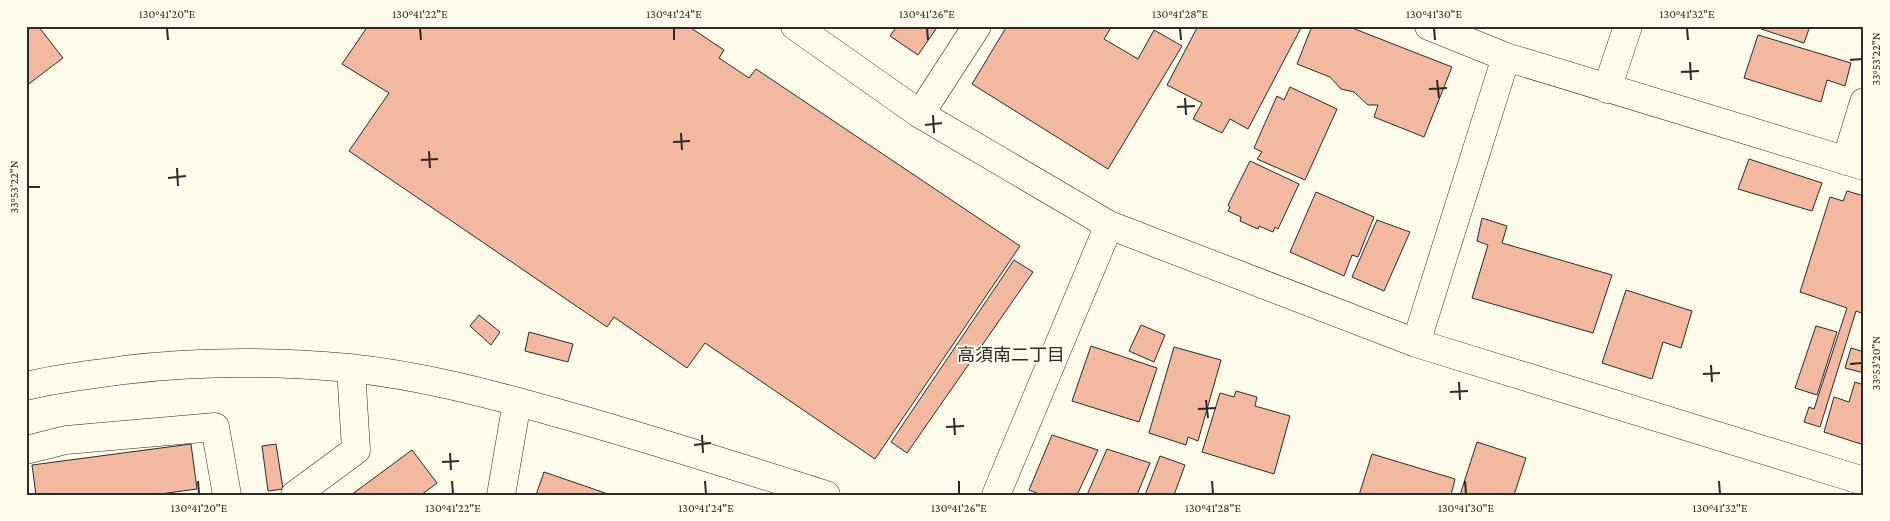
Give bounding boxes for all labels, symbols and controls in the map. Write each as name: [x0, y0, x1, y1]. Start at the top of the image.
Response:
text: 130°41'20"E: [139, 7, 196, 21]
text: 130°41'22"E: [392, 7, 448, 21]
text: 130°41'24"E: [646, 7, 702, 21]
text: 130°41'26"E: [899, 7, 955, 21]
text: 130°41'28"E: [1152, 7, 1209, 21]
text: 130°41'30"E: [1406, 7, 1463, 21]
text: 130°41'32"E: [1659, 7, 1715, 21]
text: 33°53'22"N: [1869, 32, 1883, 86]
text: 33°53'22"N: [7, 160, 21, 214]
text: 33°53'20"N: [1869, 336, 1883, 390]
district label: 高須南二丁目: [957, 345, 1065, 365]
text: 130°41'20"E: [171, 501, 228, 515]
text: 130°41'22"E: [425, 501, 481, 515]
text: 130°41'24"E: [678, 501, 734, 515]
text: 130°41'26"E: [931, 501, 987, 515]
text: 130°41'28"E: [1185, 501, 1242, 515]
text: 130°41'30"E: [1438, 501, 1495, 515]
text: 130°41'32"E: [1692, 501, 1748, 515]

